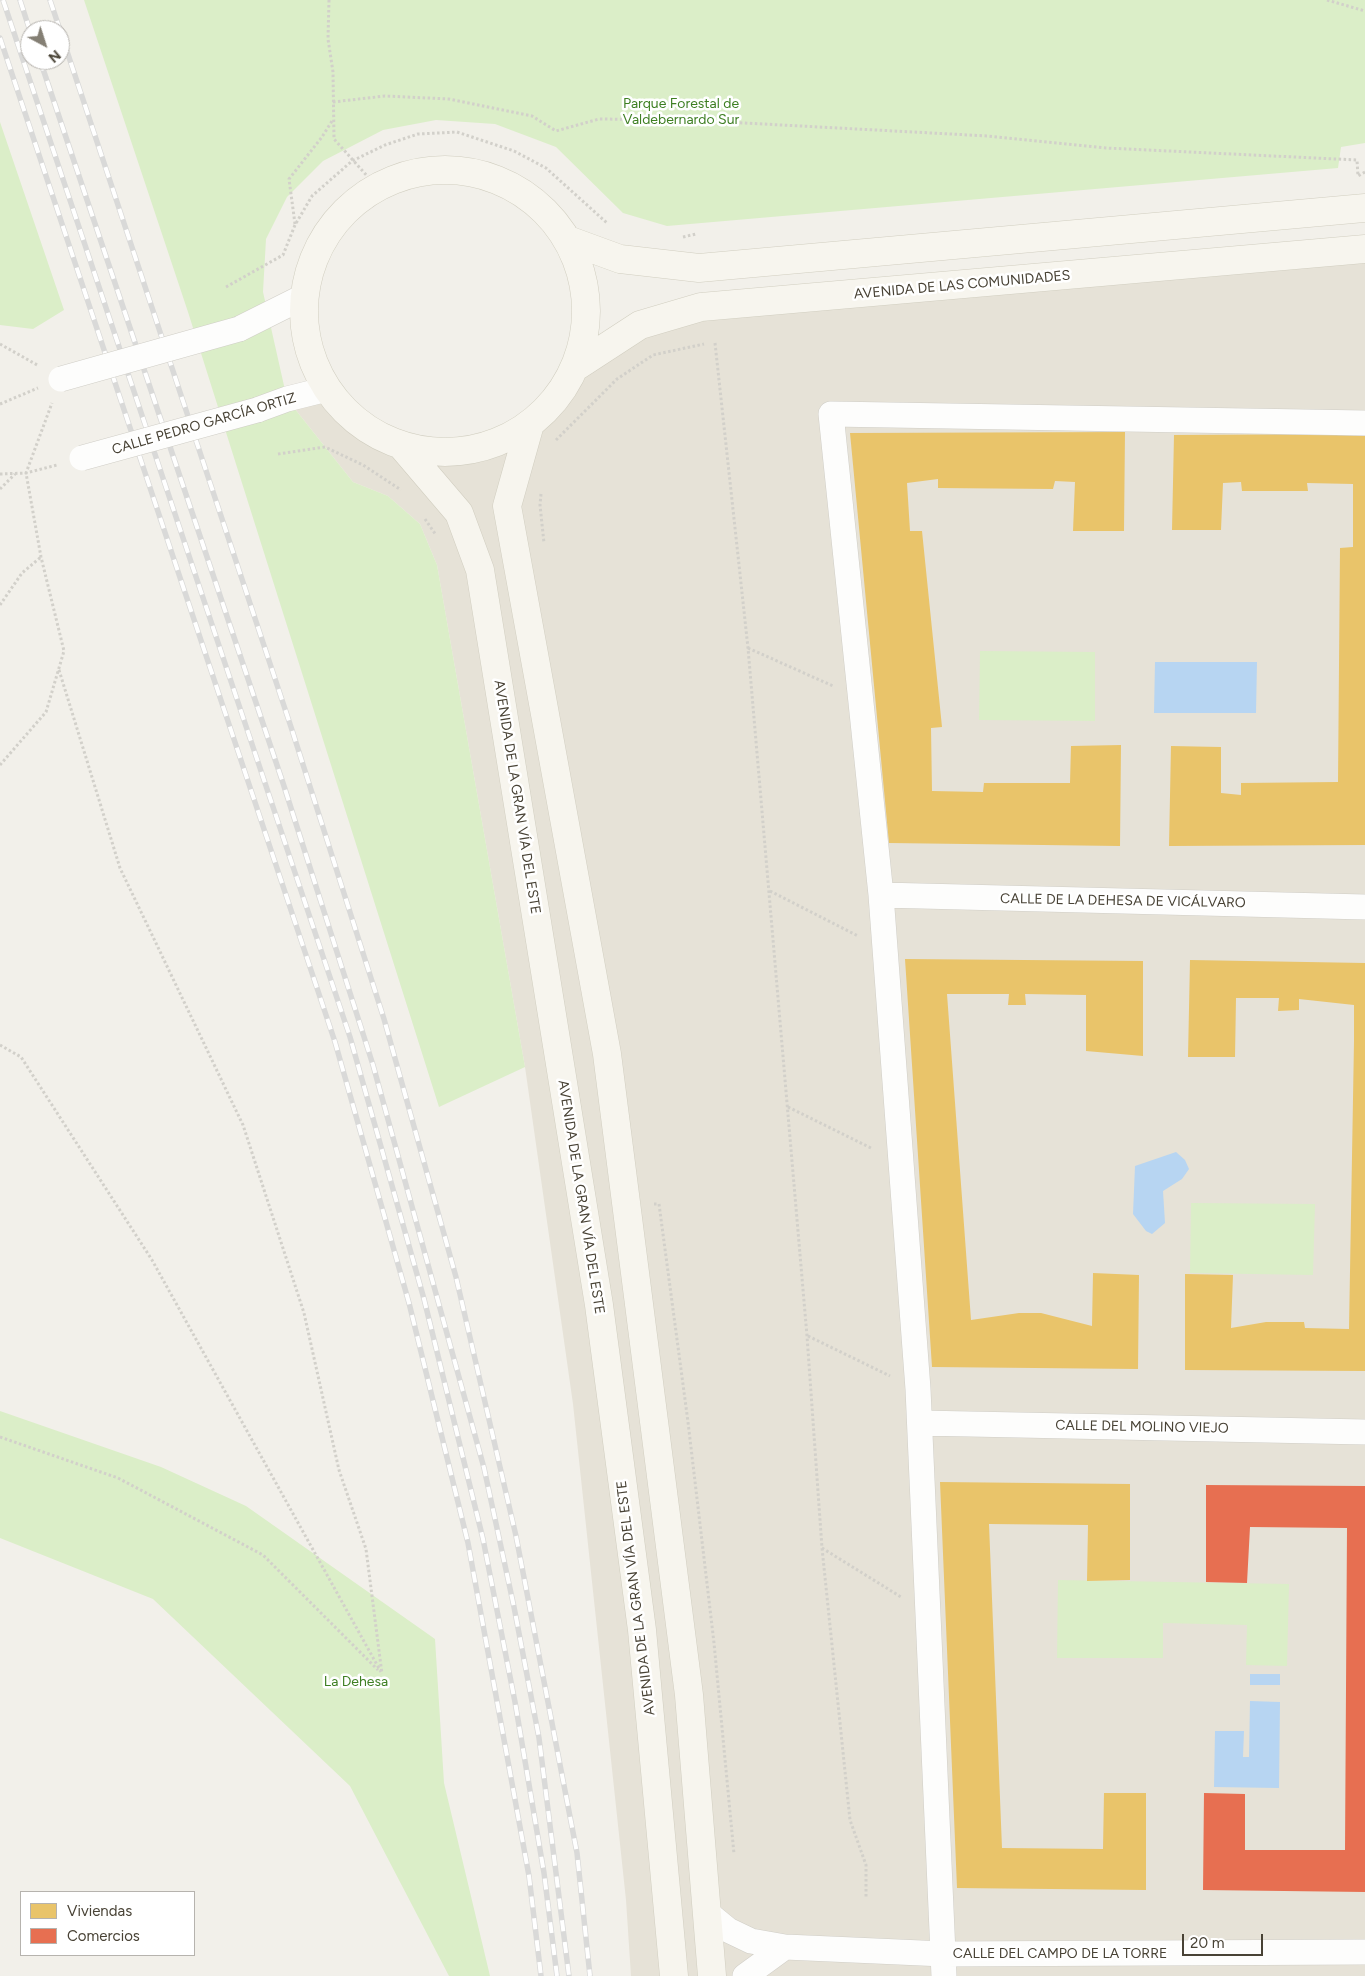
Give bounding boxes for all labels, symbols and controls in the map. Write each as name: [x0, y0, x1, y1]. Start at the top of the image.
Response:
north arrow: [20, 20, 70, 70]
text: N: [45, 46, 64, 66]
park label: Parque Forestal de Valdebernardo Sur: [623, 96, 739, 128]
street label: AVENIDA DE LAS COMUNIDADES: [853, 267, 1071, 303]
street label: CALLE PEDRO GARCÍA ORTIZ: [110, 390, 298, 458]
street label: AVENIDA DE LA GRAN VÍA DEL ESTE: [490, 679, 544, 915]
street label: CALLE DE LA DEHESA DE VICÁLVARO: [1000, 890, 1246, 912]
street label: AVENIDA DE LA GRAN VÍA DEL ESTE: [554, 1079, 608, 1315]
street label: CALLE DEL MOLINO VIEJO: [1055, 1417, 1229, 1437]
street label: AVENIDA DE LA GRAN VÍA DEL ESTE: [613, 1479, 659, 1717]
park label: La Dehesa: [324, 1674, 388, 1690]
legend: [20, 1891, 195, 1956]
text: Viviendas: [67, 1902, 132, 1920]
scale bar: [1185, 1924, 1266, 1956]
text: Comercios: [67, 1927, 140, 1945]
text: 20 m: [1190, 1934, 1224, 1952]
street label: CALLE DEL CAMPO DE LA TORRE: [953, 1946, 1167, 1962]

